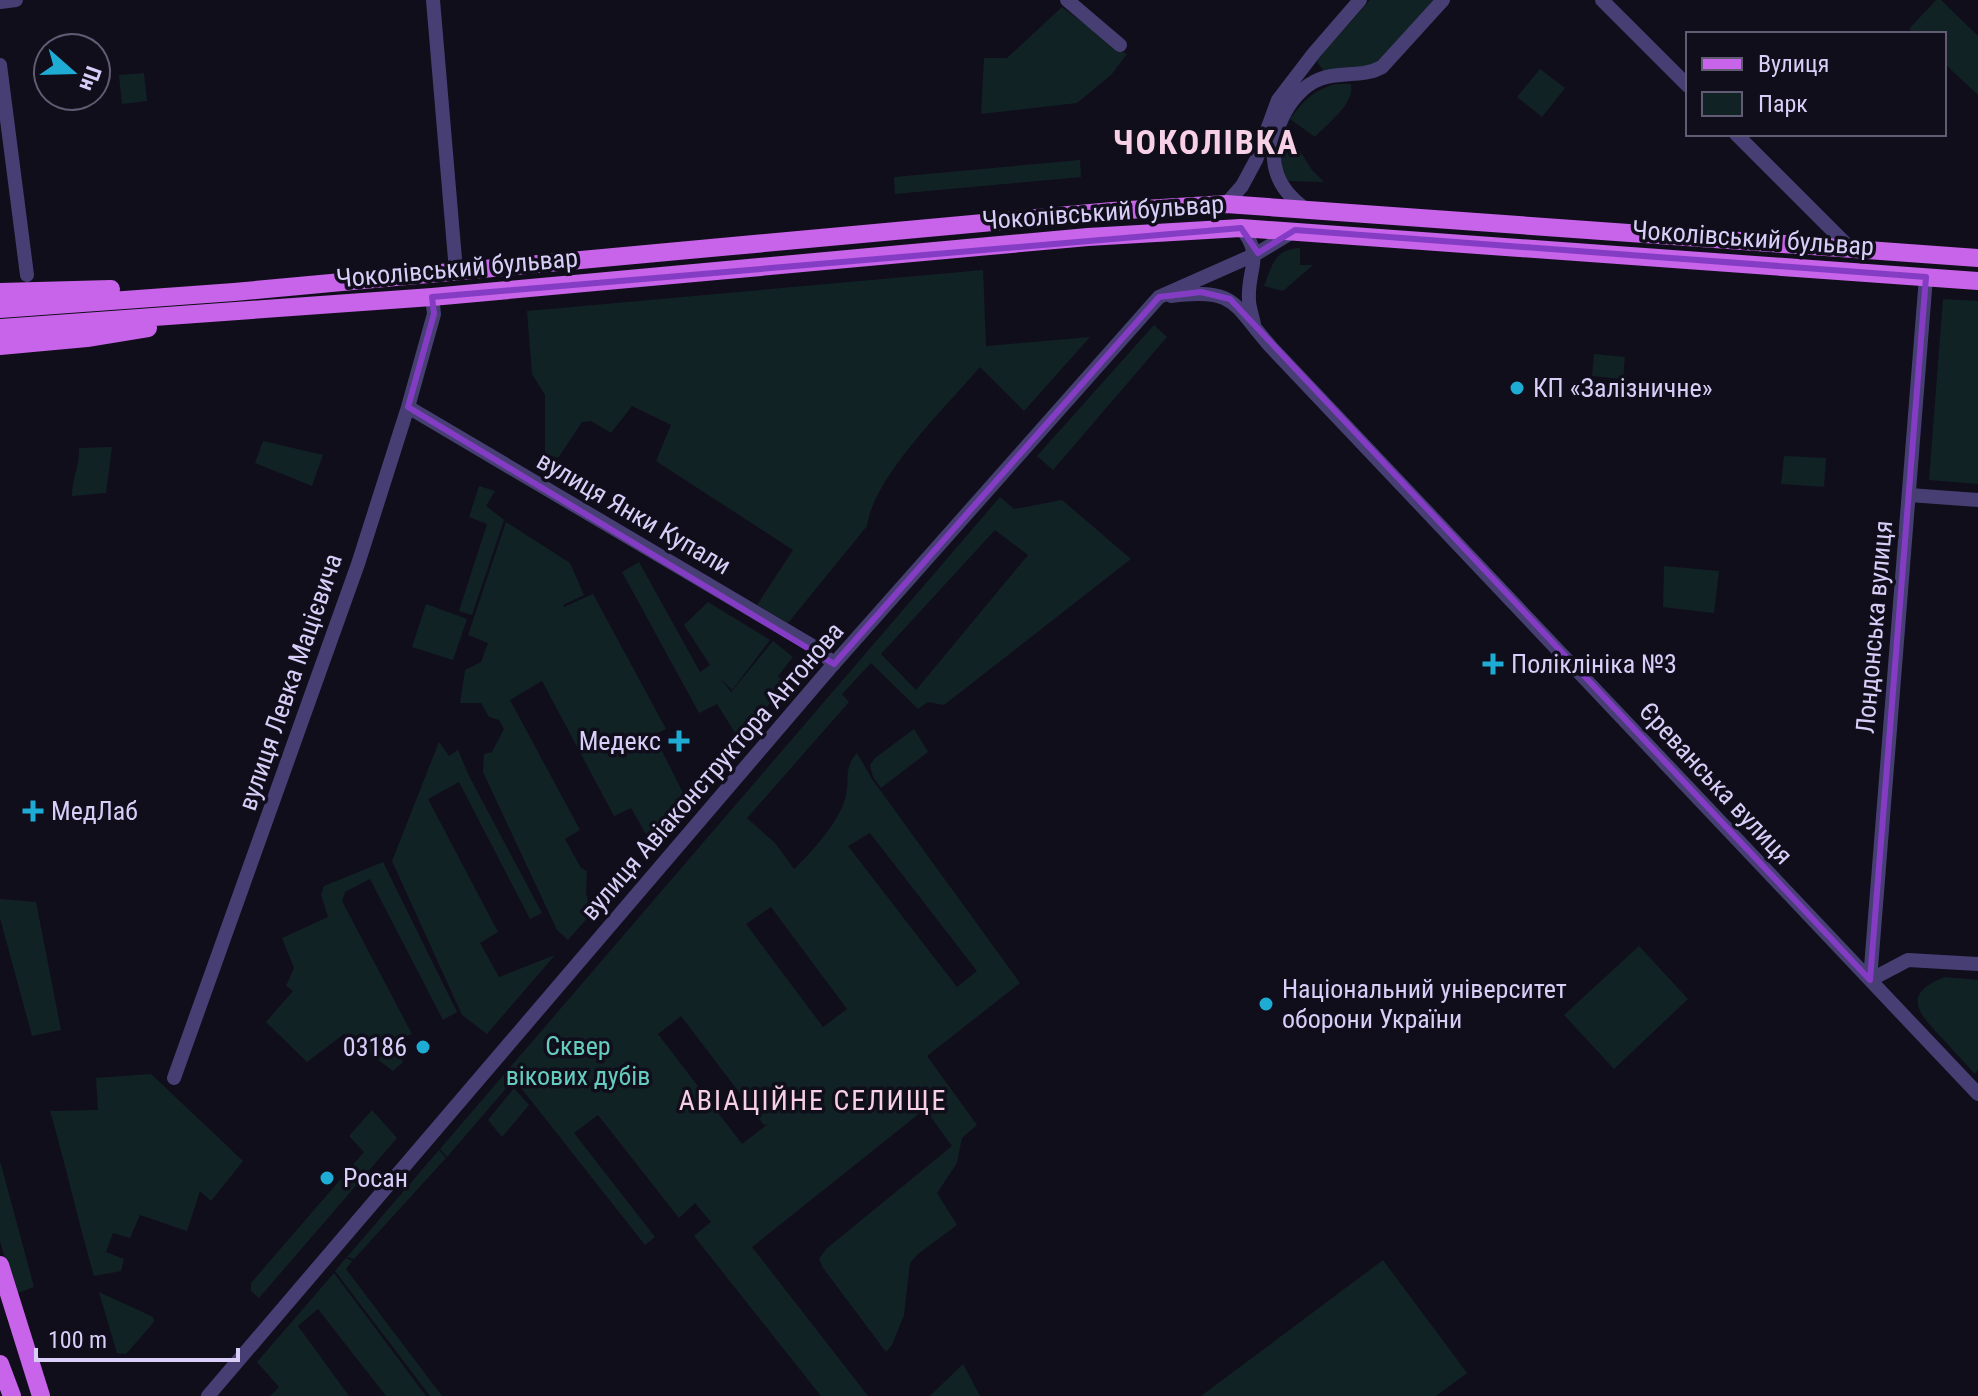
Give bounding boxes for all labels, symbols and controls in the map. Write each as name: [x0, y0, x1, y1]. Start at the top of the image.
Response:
north arrow: [32, 32, 112, 112]
legend: [1686, 32, 1946, 136]
text: Вулиця: [1758, 50, 1829, 78]
text: Пн: [74, 63, 106, 94]
text: Парк: [1758, 90, 1808, 118]
district label: ЧОКОЛІВКА: [1113, 122, 1299, 162]
street label: Чоколівський бульвар: [981, 189, 1225, 235]
street label: Чоколівський бульвар: [1631, 215, 1875, 261]
street label: Чоколівський бульвар: [335, 242, 579, 294]
place label: КП «Залізничне»: [1533, 373, 1713, 403]
marker: КП «Залізничне»: [1508, 379, 1526, 397]
street label: вулиця Янки Купали: [532, 445, 736, 581]
street label: Лондонська вулиця: [1850, 519, 1898, 735]
street label: вулиця Левка Мацієвича: [232, 550, 348, 814]
street label: вулиця Авіаконструктора Антонова: [575, 616, 849, 926]
place label: Поліклініка №3: [1511, 649, 1677, 679]
marker: Поліклініка №3: [1482, 653, 1504, 675]
street label: Єреванська вулиця: [1633, 696, 1799, 870]
place label: Медекс: [579, 726, 661, 756]
marker: Медекс: [668, 730, 690, 752]
place label: МедЛаб: [51, 796, 138, 826]
marker: МедЛаб: [22, 800, 44, 822]
place label: Національний університет оборони України: [1282, 974, 1567, 1034]
marker: Національний університет оборони України: [1257, 995, 1275, 1013]
park label: Сквер вікових дубів: [506, 1031, 650, 1091]
place label: 03186: [343, 1032, 407, 1062]
marker: 03186: [414, 1038, 432, 1056]
district label: АВІАЦІЙНЕ СЕЛИЩЕ: [679, 1084, 947, 1117]
place label: Росан: [343, 1163, 408, 1193]
marker: Росан: [318, 1169, 336, 1187]
scale bar: [36, 1312, 238, 1362]
text: 100 m: [48, 1326, 107, 1354]

